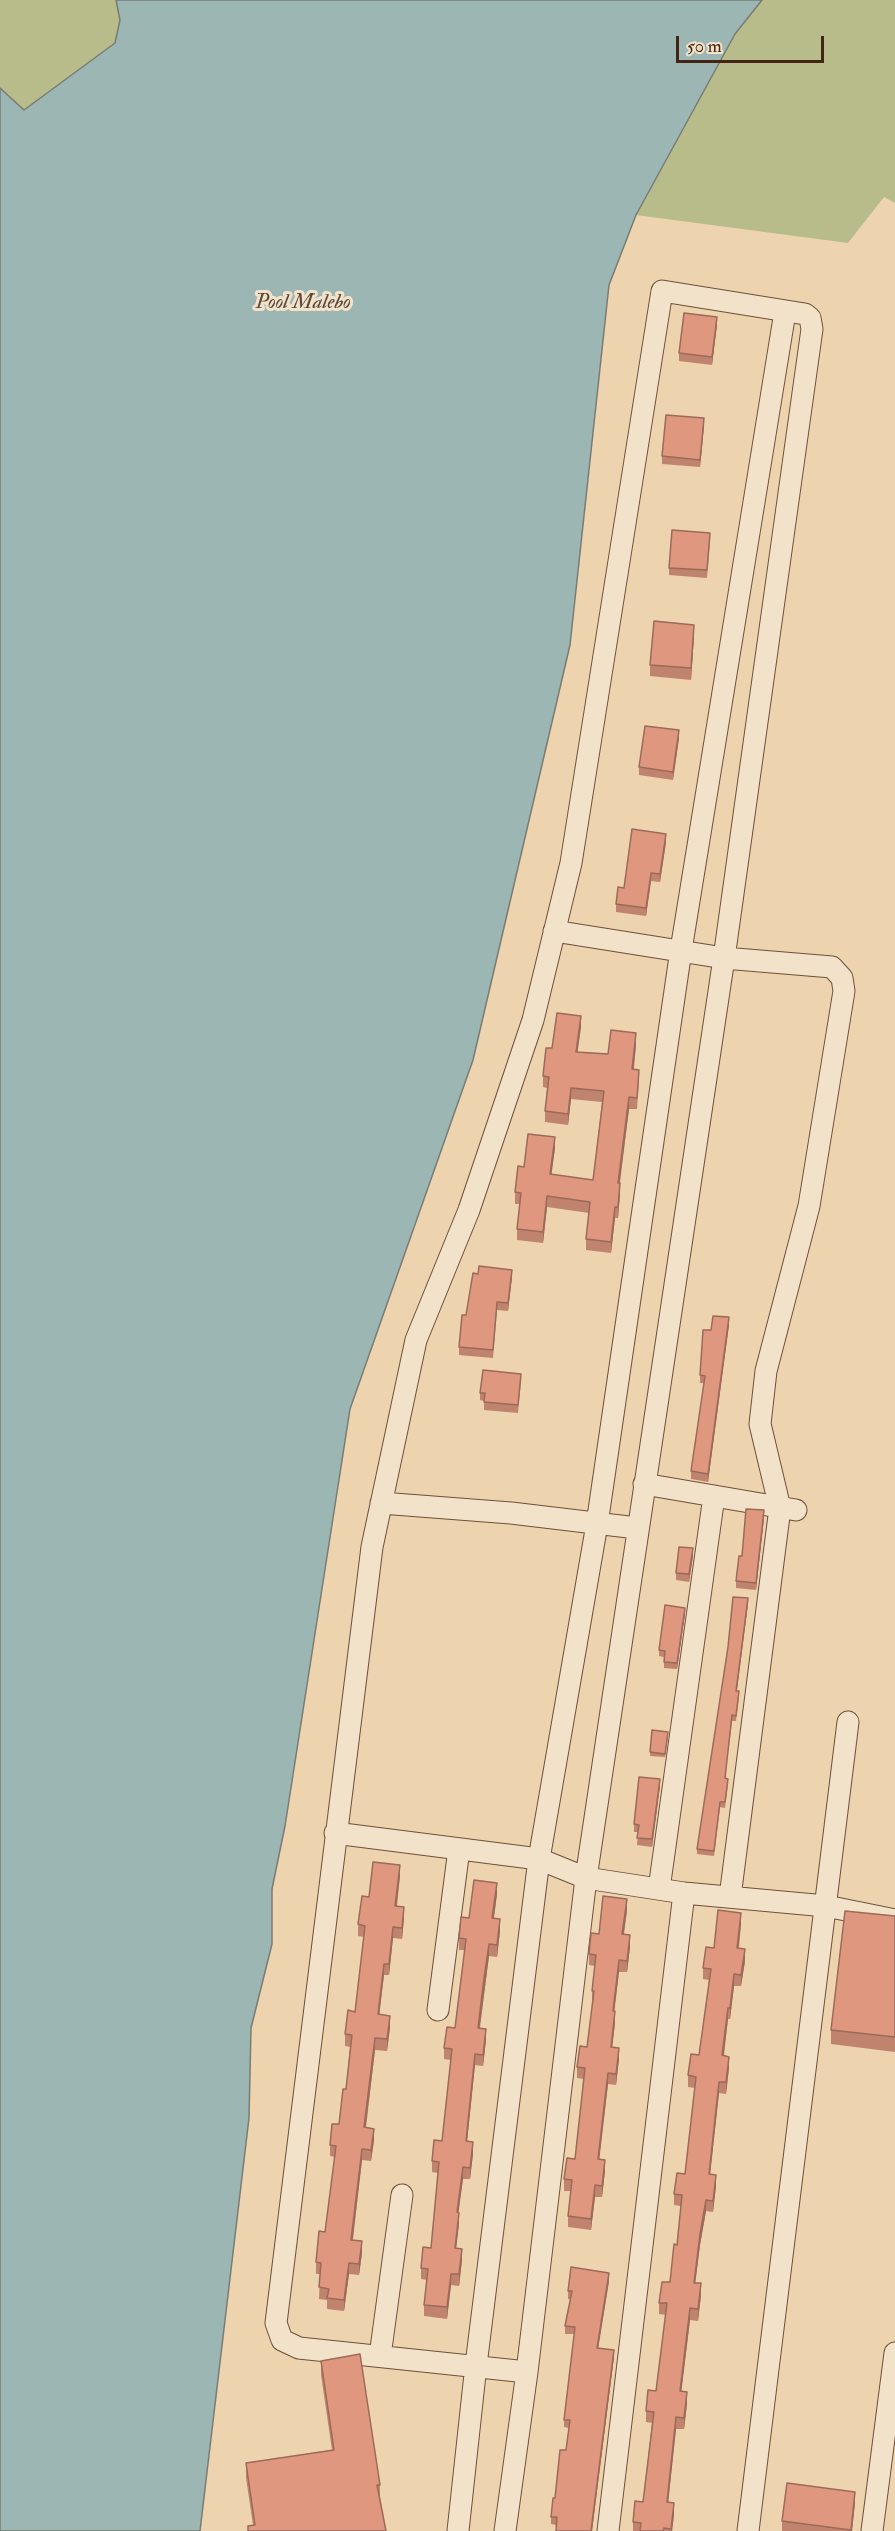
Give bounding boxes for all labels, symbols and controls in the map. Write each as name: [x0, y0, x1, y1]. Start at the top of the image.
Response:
scale bar: [679, 24, 828, 62]
text: 50 m: [687, 35, 722, 58]
water label: Pool Malebo: [255, 290, 351, 316]

